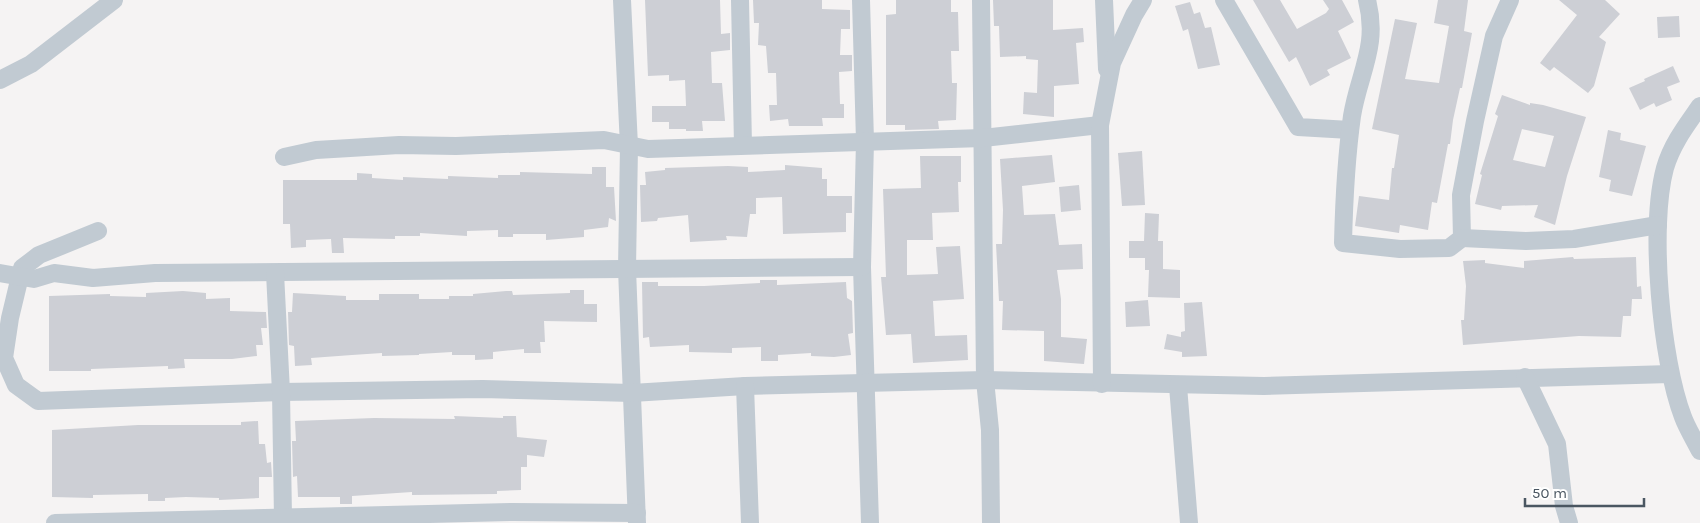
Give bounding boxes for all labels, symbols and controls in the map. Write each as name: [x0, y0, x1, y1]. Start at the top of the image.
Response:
scale bar: [1525, 476, 1644, 508]
text: 50 m: [1532, 484, 1567, 502]

